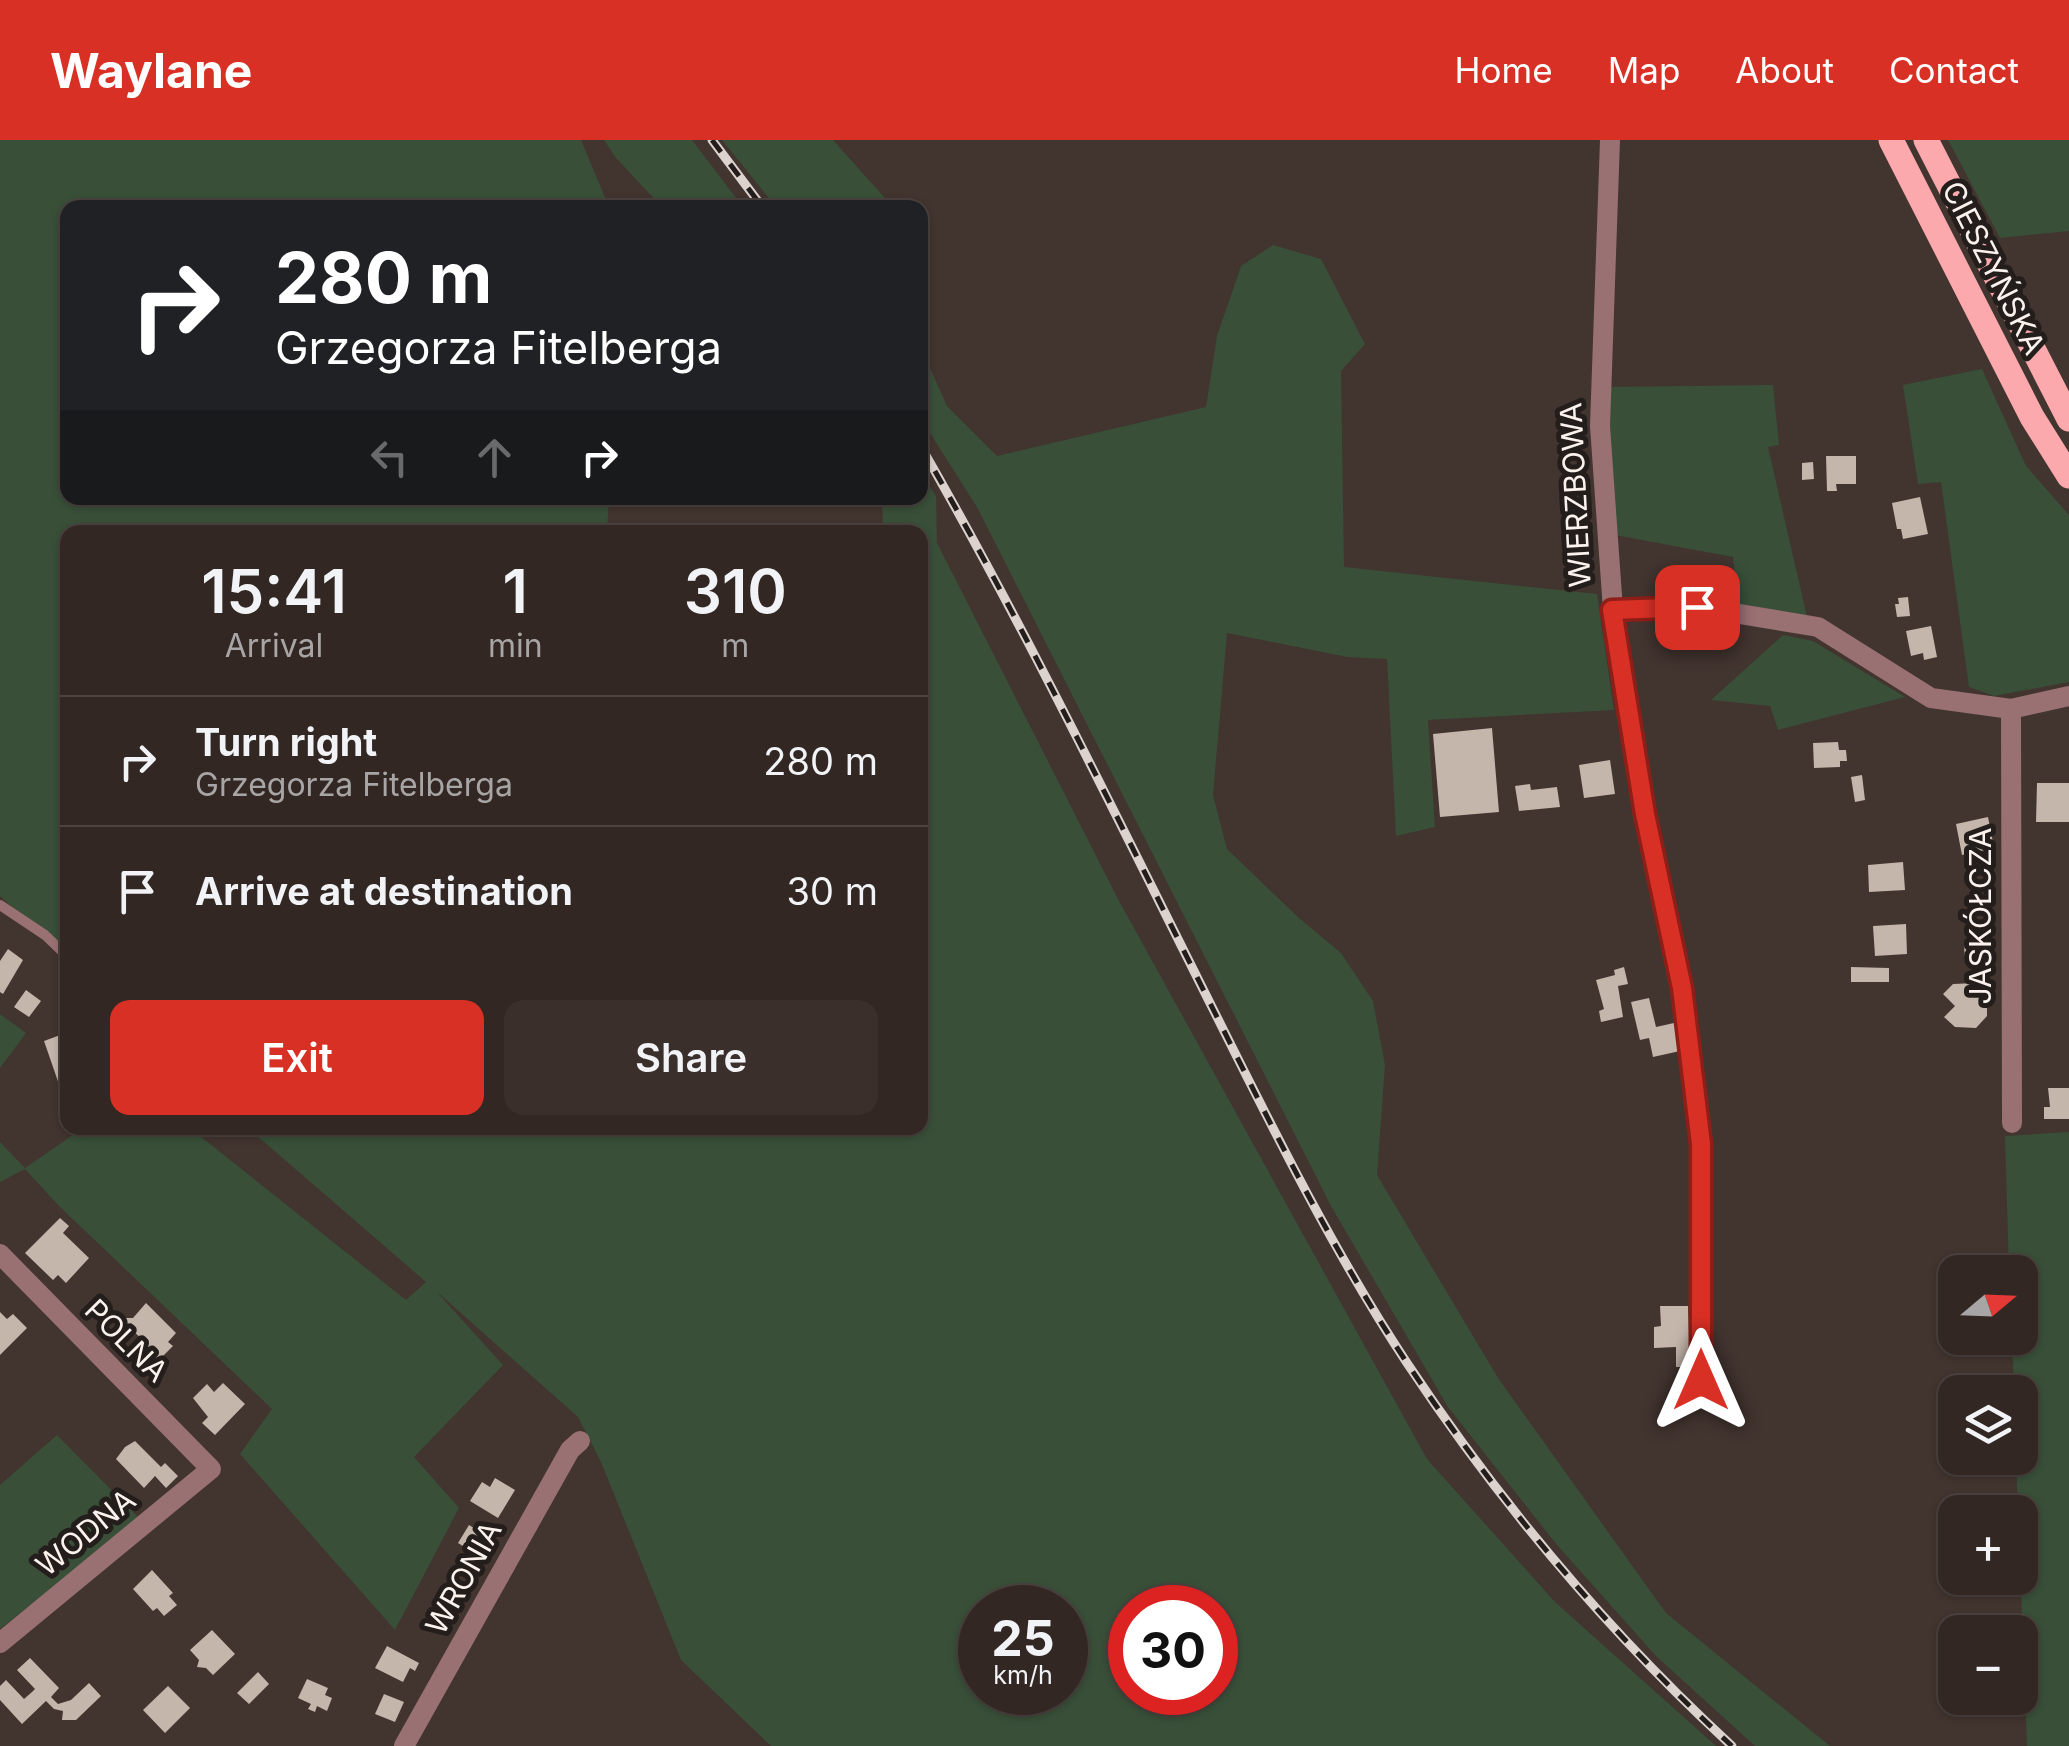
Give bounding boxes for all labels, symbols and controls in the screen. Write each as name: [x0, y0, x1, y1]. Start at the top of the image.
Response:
text: Waylane: [50, 41, 252, 100]
text: Home: [1455, 49, 1553, 91]
text: Map: [1608, 49, 1680, 91]
text: About: [1735, 49, 1834, 91]
text: Contact: [1889, 49, 2019, 91]
street label: CIESZYŃSKA: [1935, 175, 2053, 360]
text: 280 m: [275, 235, 492, 320]
icon: right: [110, 240, 240, 370]
text: Grzegorza Fitelberga: [275, 320, 722, 375]
street label: WIERZBOWA: [1552, 402, 1598, 588]
icon: left: [362, 430, 417, 485]
icon: ahead: [467, 430, 522, 485]
icon: right: [572, 430, 627, 485]
text: 15:41: [201, 555, 347, 627]
text: 1: [503, 555, 528, 627]
text: 310: [684, 555, 787, 627]
pin: [1655, 565, 1740, 650]
icon: arrive: [1670, 580, 1725, 635]
text: Arrival: [225, 626, 323, 665]
text: min: [488, 626, 543, 665]
text: m: [721, 626, 749, 665]
text: Turn right: [195, 719, 377, 765]
icon: right: [110, 734, 165, 789]
text: 280 m: [763, 738, 878, 784]
text: Grzegorza Fitelberga: [195, 765, 513, 804]
street label: JASKÓŁCZA: [1962, 827, 1998, 1005]
icon: arrive: [110, 864, 165, 919]
text: Arrive at destination: [195, 868, 573, 914]
text: 30 m: [787, 868, 878, 914]
button: Exit: [110, 1000, 484, 1115]
button: Share: [504, 1000, 878, 1115]
north arrow: [1938, 1255, 2038, 1355]
map controls: [1938, 1255, 2038, 1715]
street label: POLNA: [78, 1291, 176, 1389]
position arrow: [1649, 1328, 1753, 1432]
button: layers: [1938, 1375, 2038, 1475]
street label: WODNA: [28, 1481, 142, 1583]
button: +: [1938, 1495, 2038, 1595]
street label: WRONIA: [418, 1515, 509, 1640]
speed limit sign: 30: [1108, 1585, 1238, 1715]
text: 25: [991, 1608, 1055, 1668]
button: −: [1938, 1615, 2038, 1715]
text: km/h: [993, 1660, 1053, 1690]

